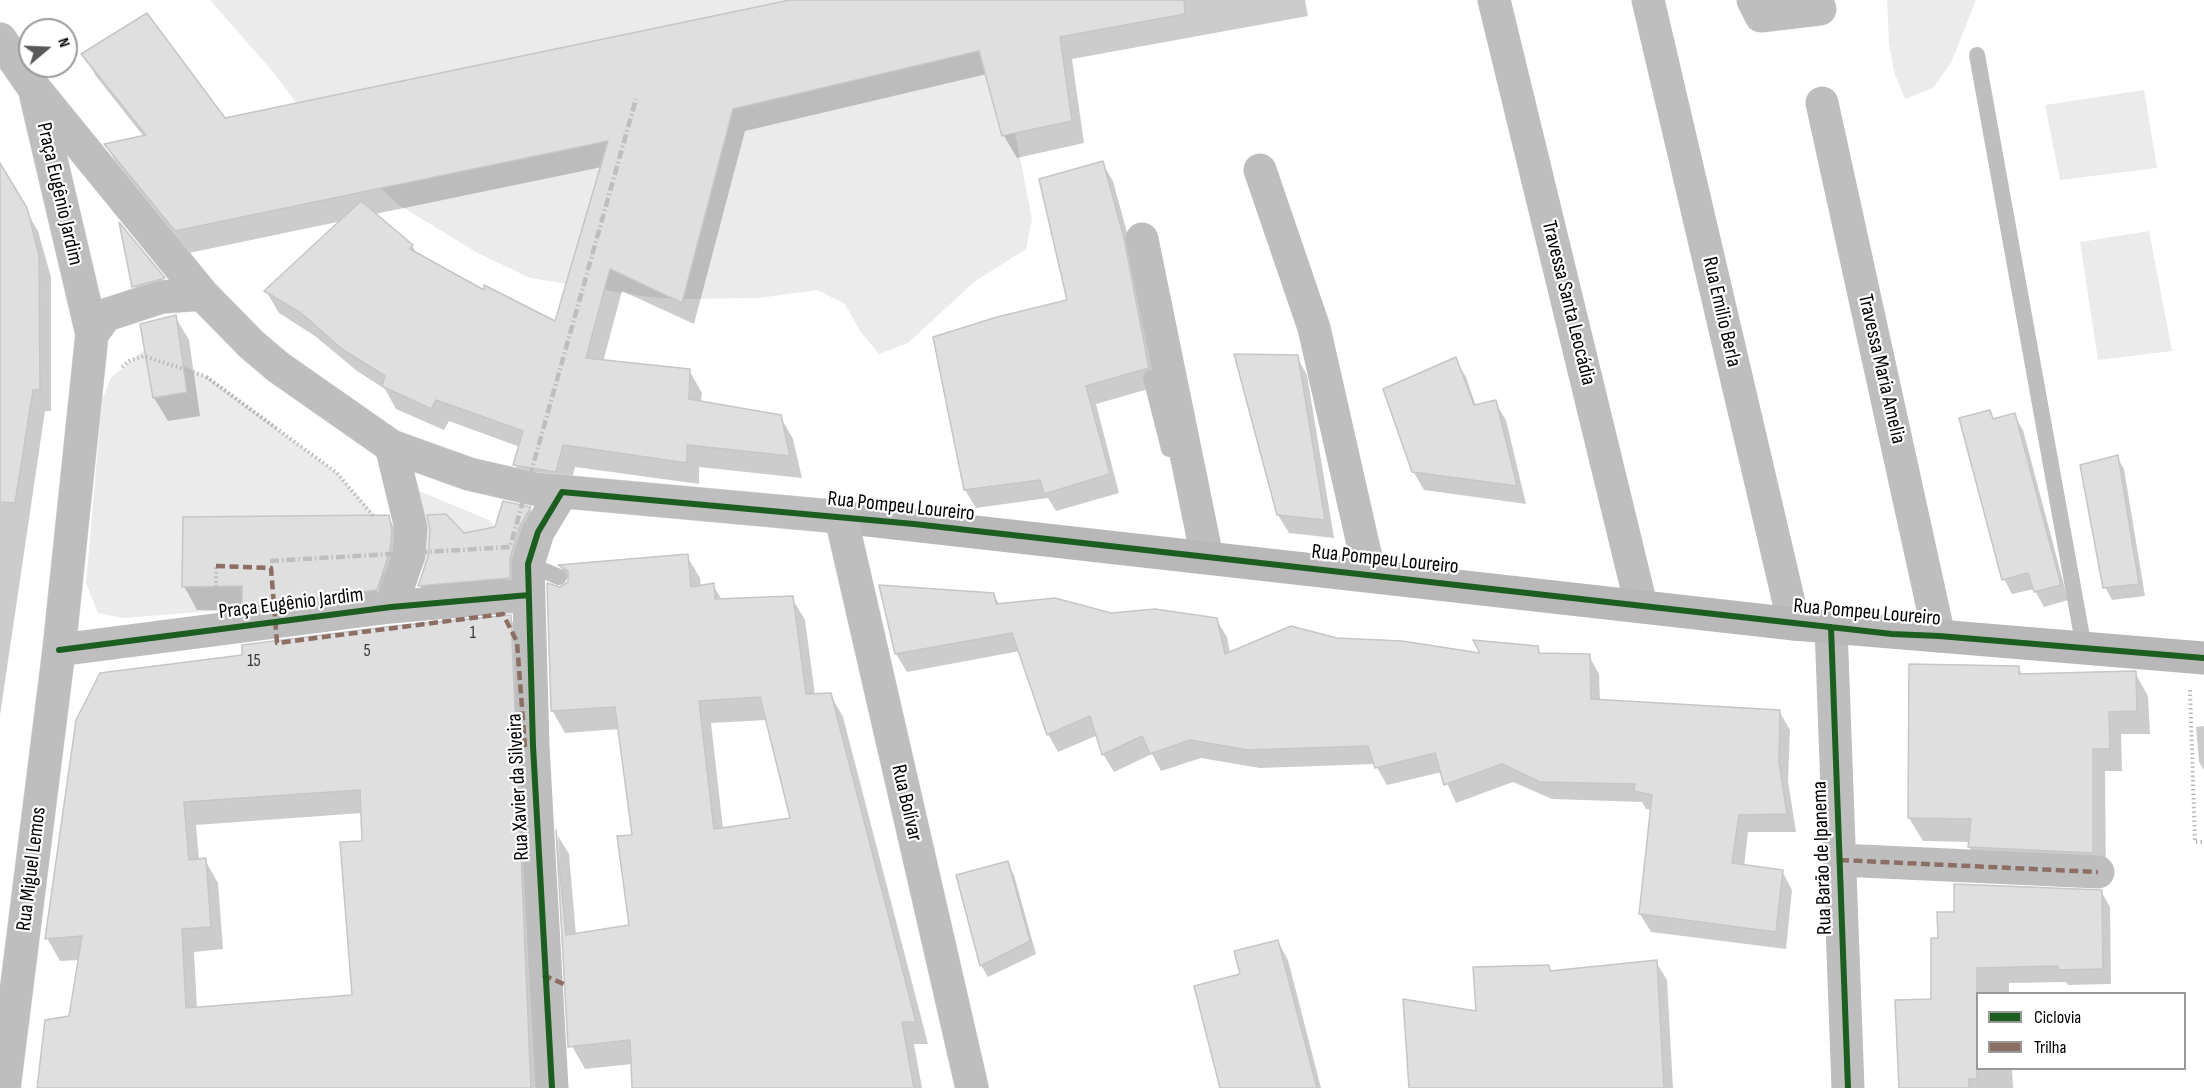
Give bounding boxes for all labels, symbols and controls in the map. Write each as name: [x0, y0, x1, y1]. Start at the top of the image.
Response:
north arrow: [18, 18, 78, 78]
text: N: [53, 35, 74, 50]
street label: Praça Eugênio Jardim: [30, 120, 88, 268]
street label: Travessa Santa Leocádia: [1535, 218, 1601, 388]
street label: Rua Emilio Berla: [1696, 255, 1746, 369]
street label: Travessa Maria Amelia: [1852, 292, 1910, 446]
street label: Rua Pompeu Loureiro: [826, 487, 976, 527]
street label: Rua Pompeu Loureiro: [1310, 540, 1460, 580]
street label: Praça Eugênio Jardim: [217, 583, 365, 625]
street label: Rua Pompeu Loureiro: [1792, 594, 1942, 632]
house number: 1: [470, 622, 476, 644]
house number: 5: [363, 640, 371, 662]
house number: 15: [247, 650, 261, 672]
street label: Rua Xavier da Silveira: [503, 713, 535, 861]
street label: Rua Bolívar: [885, 762, 927, 844]
street label: Rua Barão de Ipanema: [1808, 781, 1838, 935]
street label: Rua Miguel Lemos: [12, 806, 52, 932]
legend: [1976, 992, 2186, 1070]
text: Ciclovia: [2034, 1007, 2081, 1028]
text: Trilha: [2034, 1037, 2066, 1058]

